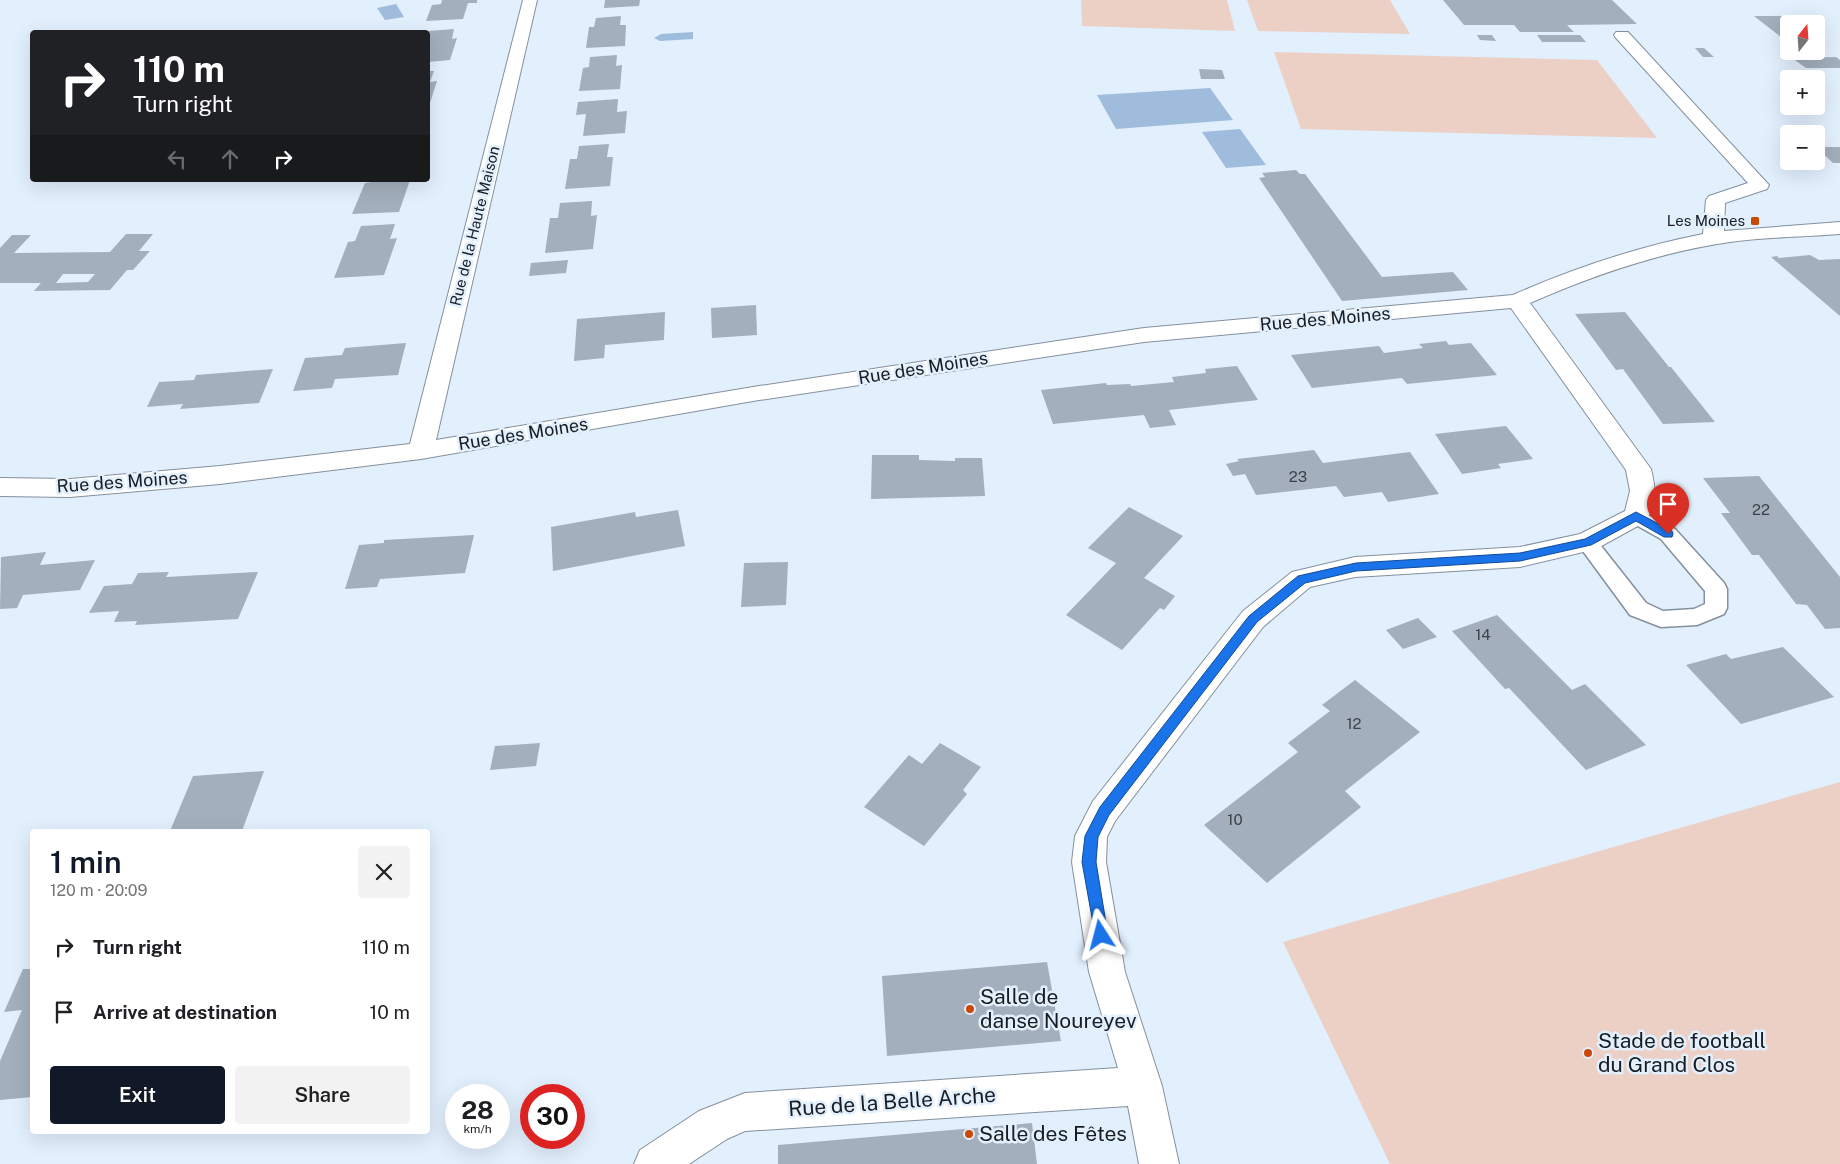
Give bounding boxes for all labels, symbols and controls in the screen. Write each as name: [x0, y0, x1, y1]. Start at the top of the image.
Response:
north arrow: [1780, 15, 1825, 60]
map controls: [1780, 15, 1825, 170]
text: 110 m: [133, 49, 225, 90]
icon: right: [50, 50, 115, 115]
button: +: [1780, 70, 1825, 115]
text: Turn right: [133, 91, 233, 117]
button: −: [1780, 125, 1825, 170]
street label: Rue de la Haute Maison: [446, 144, 503, 308]
icon: left: [163, 145, 191, 173]
icon: ahead: [216, 145, 244, 173]
icon: right: [269, 145, 297, 173]
place label: Les Moines: [1667, 212, 1745, 229]
marker: Les Moines: [1749, 215, 1761, 227]
street label: Rue des Moines: [1259, 302, 1391, 335]
street label: Rue des Moines: [856, 347, 989, 388]
street label: Rue des Moines: [456, 413, 589, 454]
street label: Rue des Moines: [56, 466, 188, 497]
house number: 23: [1289, 468, 1307, 485]
pin: [1647, 483, 1689, 534]
icon: arrive: [1654, 490, 1682, 518]
house number: 22: [1752, 501, 1770, 518]
house number: 14: [1475, 626, 1491, 643]
house number: 12: [1346, 715, 1362, 732]
house number: 10: [1227, 811, 1243, 828]
text: 1 min: [50, 844, 121, 880]
button: close: [358, 846, 410, 898]
text: 120 m · 20:09: [50, 881, 148, 900]
position arrow: [1074, 908, 1126, 960]
icon: right: [50, 933, 78, 961]
text: Turn right: [93, 936, 182, 958]
text: 110 m: [362, 936, 410, 958]
place label: Salle de danse Noureyev: [980, 984, 1137, 1033]
icon: arrive: [50, 998, 78, 1026]
text: Arrive at destination: [93, 1001, 277, 1023]
text: 10 m: [370, 1001, 410, 1023]
marker: Salle de danse Noureyev: [964, 1003, 976, 1015]
place label: Stade de football du Grand Clos: [1598, 1028, 1766, 1077]
marker: Stade de football du Grand Clos: [1582, 1047, 1594, 1059]
button: Exit: [50, 1066, 225, 1124]
button: Share: [235, 1066, 410, 1124]
street label: Rue de la Belle Arche: [787, 1082, 997, 1121]
speed limit sign: 30: [520, 1084, 585, 1149]
text: 28: [461, 1095, 494, 1125]
place label: Salle des Fêtes: [979, 1121, 1127, 1146]
text: km/h: [463, 1122, 492, 1136]
marker: Salle des Fêtes: [963, 1128, 975, 1140]

